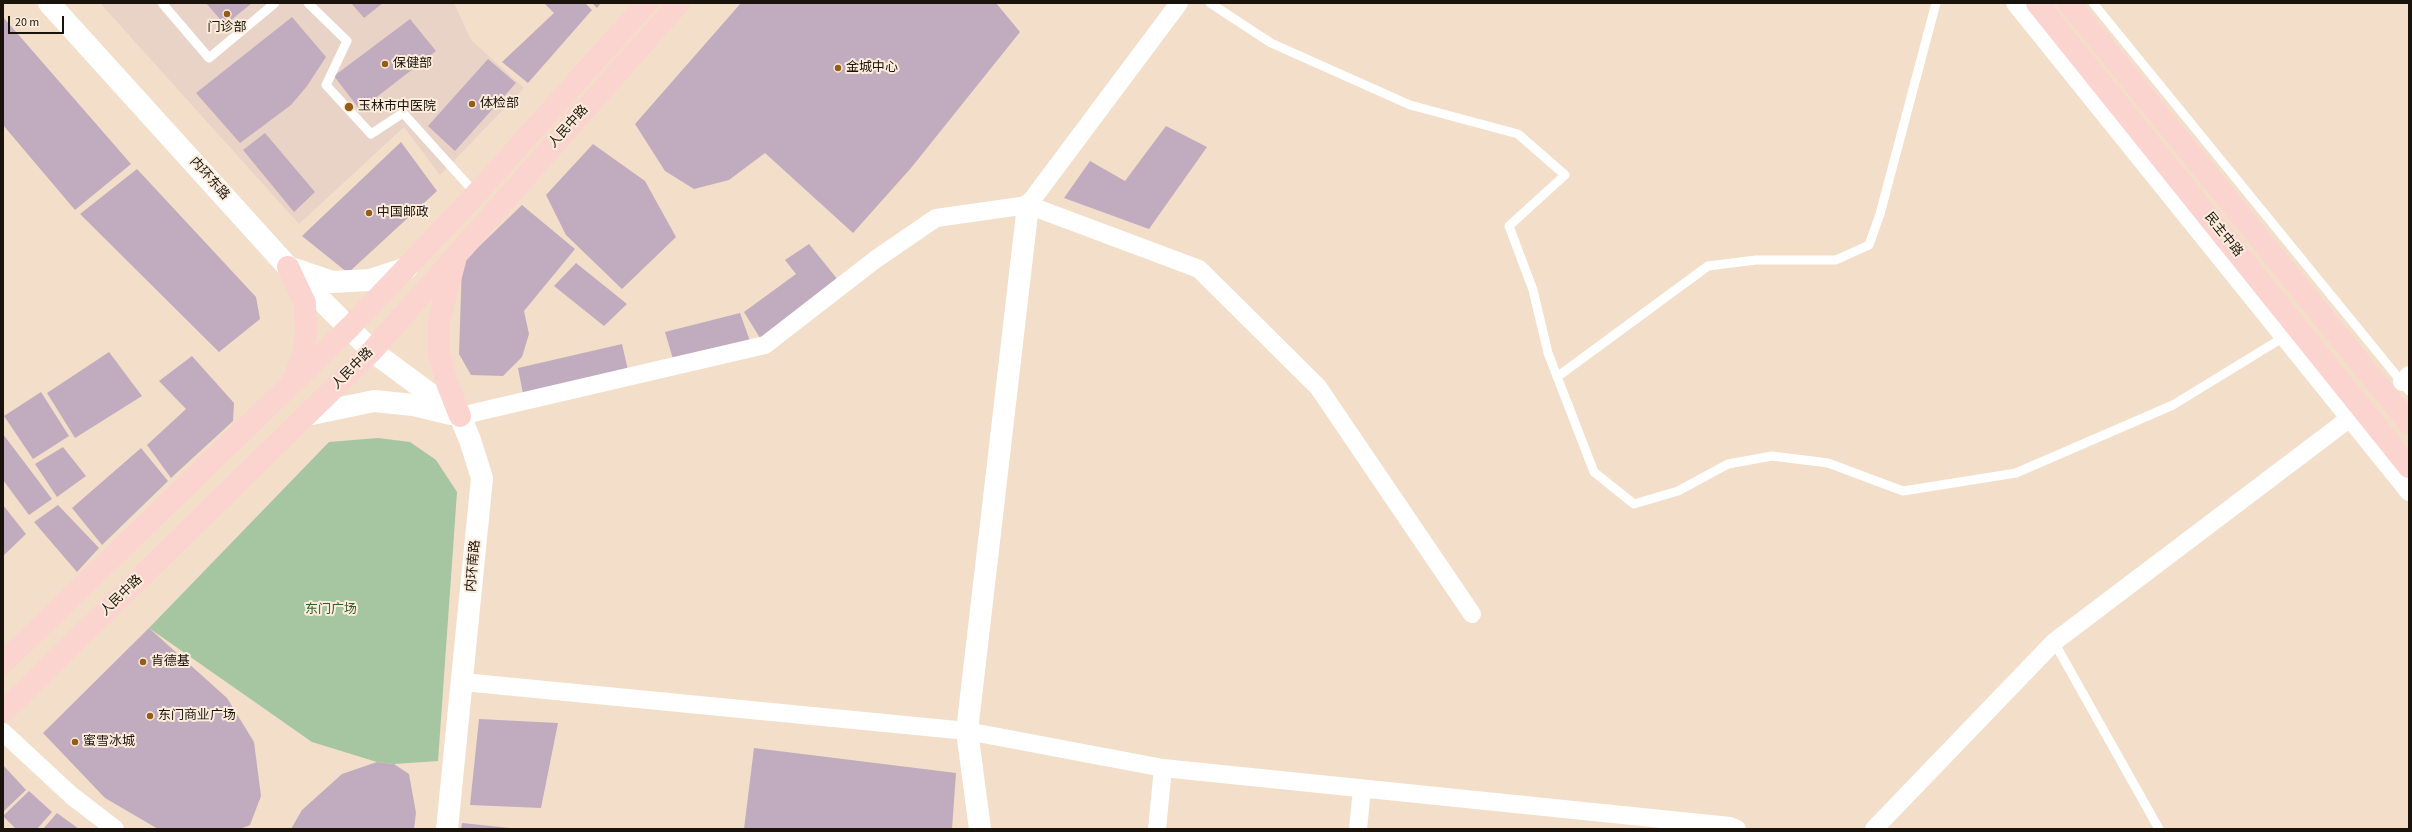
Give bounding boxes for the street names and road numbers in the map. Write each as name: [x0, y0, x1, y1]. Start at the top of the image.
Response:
street label: 人民中路: [546, 102, 592, 152]
street label: 内环东路: [186, 154, 232, 204]
street label: 民主中路: [2201, 210, 2245, 260]
street label: 人民中路: [329, 345, 377, 393]
street label: 内环南路: [464, 539, 484, 593]
street label: 人民中路: [98, 572, 146, 620]

